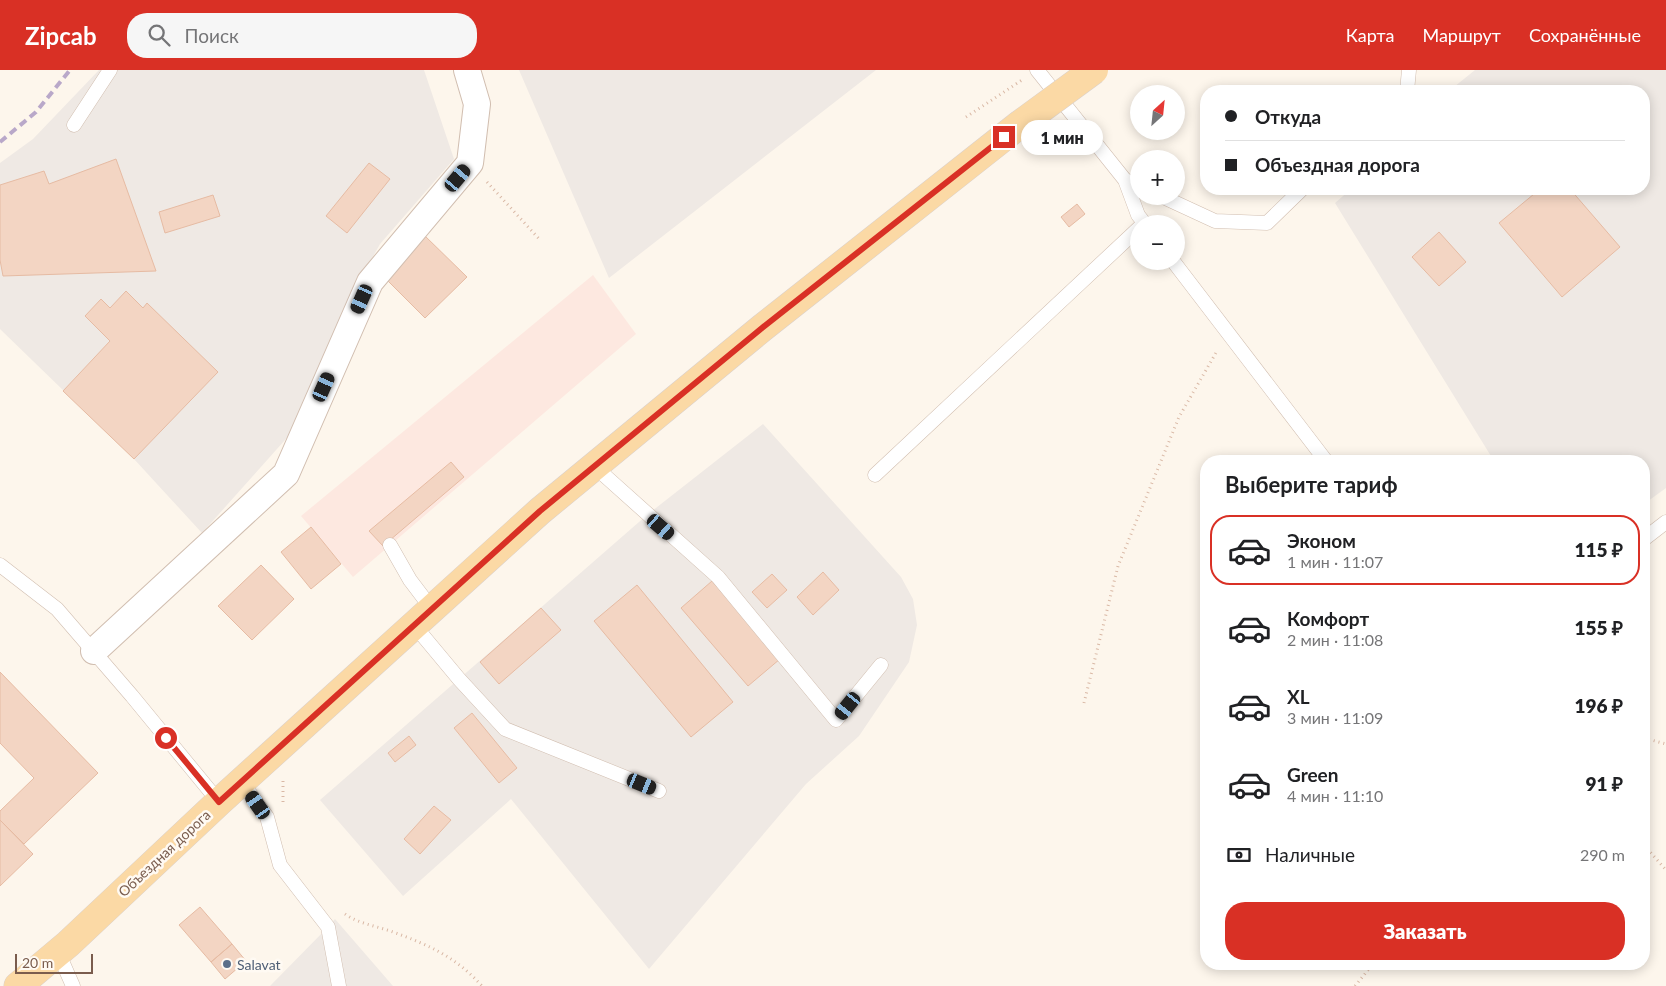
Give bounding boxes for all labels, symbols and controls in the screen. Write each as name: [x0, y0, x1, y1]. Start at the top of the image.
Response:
search box: [127, 13, 477, 58]
text: Zipcab: [25, 21, 97, 50]
icon: search: [145, 21, 173, 49]
text: Поиск: [185, 24, 239, 47]
text: Карта: [1346, 24, 1394, 46]
text: Маршрут: [1422, 24, 1501, 46]
text: Сохранённые: [1529, 24, 1641, 46]
north arrow: [1130, 85, 1185, 140]
map controls: [1130, 85, 1185, 270]
text: Откуда: [1255, 105, 1321, 128]
callout: 1 мин: [1022, 120, 1104, 154]
route end: [993, 126, 1015, 148]
text: 1 мин: [1040, 128, 1084, 147]
button: +: [1130, 150, 1185, 205]
text: Объездная дорога: [1255, 153, 1420, 176]
car: [442, 162, 473, 194]
button: −: [1130, 215, 1185, 270]
car: [349, 282, 374, 316]
car: [311, 370, 336, 404]
text: Выберите тариф: [1225, 471, 1398, 498]
car: [644, 511, 677, 543]
icon: car: [1227, 528, 1272, 573]
text: Эконом: [1287, 529, 1356, 552]
text: 115 ₽: [1574, 538, 1623, 561]
text: 1 мин · 11:07: [1287, 552, 1383, 571]
icon: car: [1227, 606, 1272, 651]
text: Комфорт: [1287, 607, 1369, 630]
text: 155 ₽: [1574, 616, 1623, 639]
text: 2 мин · 11:08: [1287, 630, 1383, 649]
icon: car: [1227, 684, 1272, 729]
text: XL: [1287, 685, 1310, 708]
car: [832, 690, 863, 722]
text: 196 ₽: [1574, 694, 1623, 717]
text: 3 мин · 11:09: [1287, 708, 1383, 727]
route start: [155, 727, 177, 749]
icon: car: [1227, 762, 1272, 807]
text: Green: [1287, 763, 1338, 786]
car: [625, 771, 658, 797]
text: 91 ₽: [1586, 772, 1623, 795]
text: 4 мин · 11:10: [1287, 786, 1383, 805]
car: [243, 788, 272, 822]
street label: Объездная дорога: [114, 806, 214, 900]
icon: cash: [1225, 841, 1253, 869]
text: Наличные: [1265, 843, 1355, 866]
text: 290 m: [1580, 845, 1625, 864]
button: Заказать: [1225, 902, 1625, 960]
scale bar: [15, 951, 92, 974]
text: 20 m: [22, 954, 53, 971]
place label: Salavat: [237, 956, 281, 973]
marker: Salavat: [221, 958, 233, 970]

